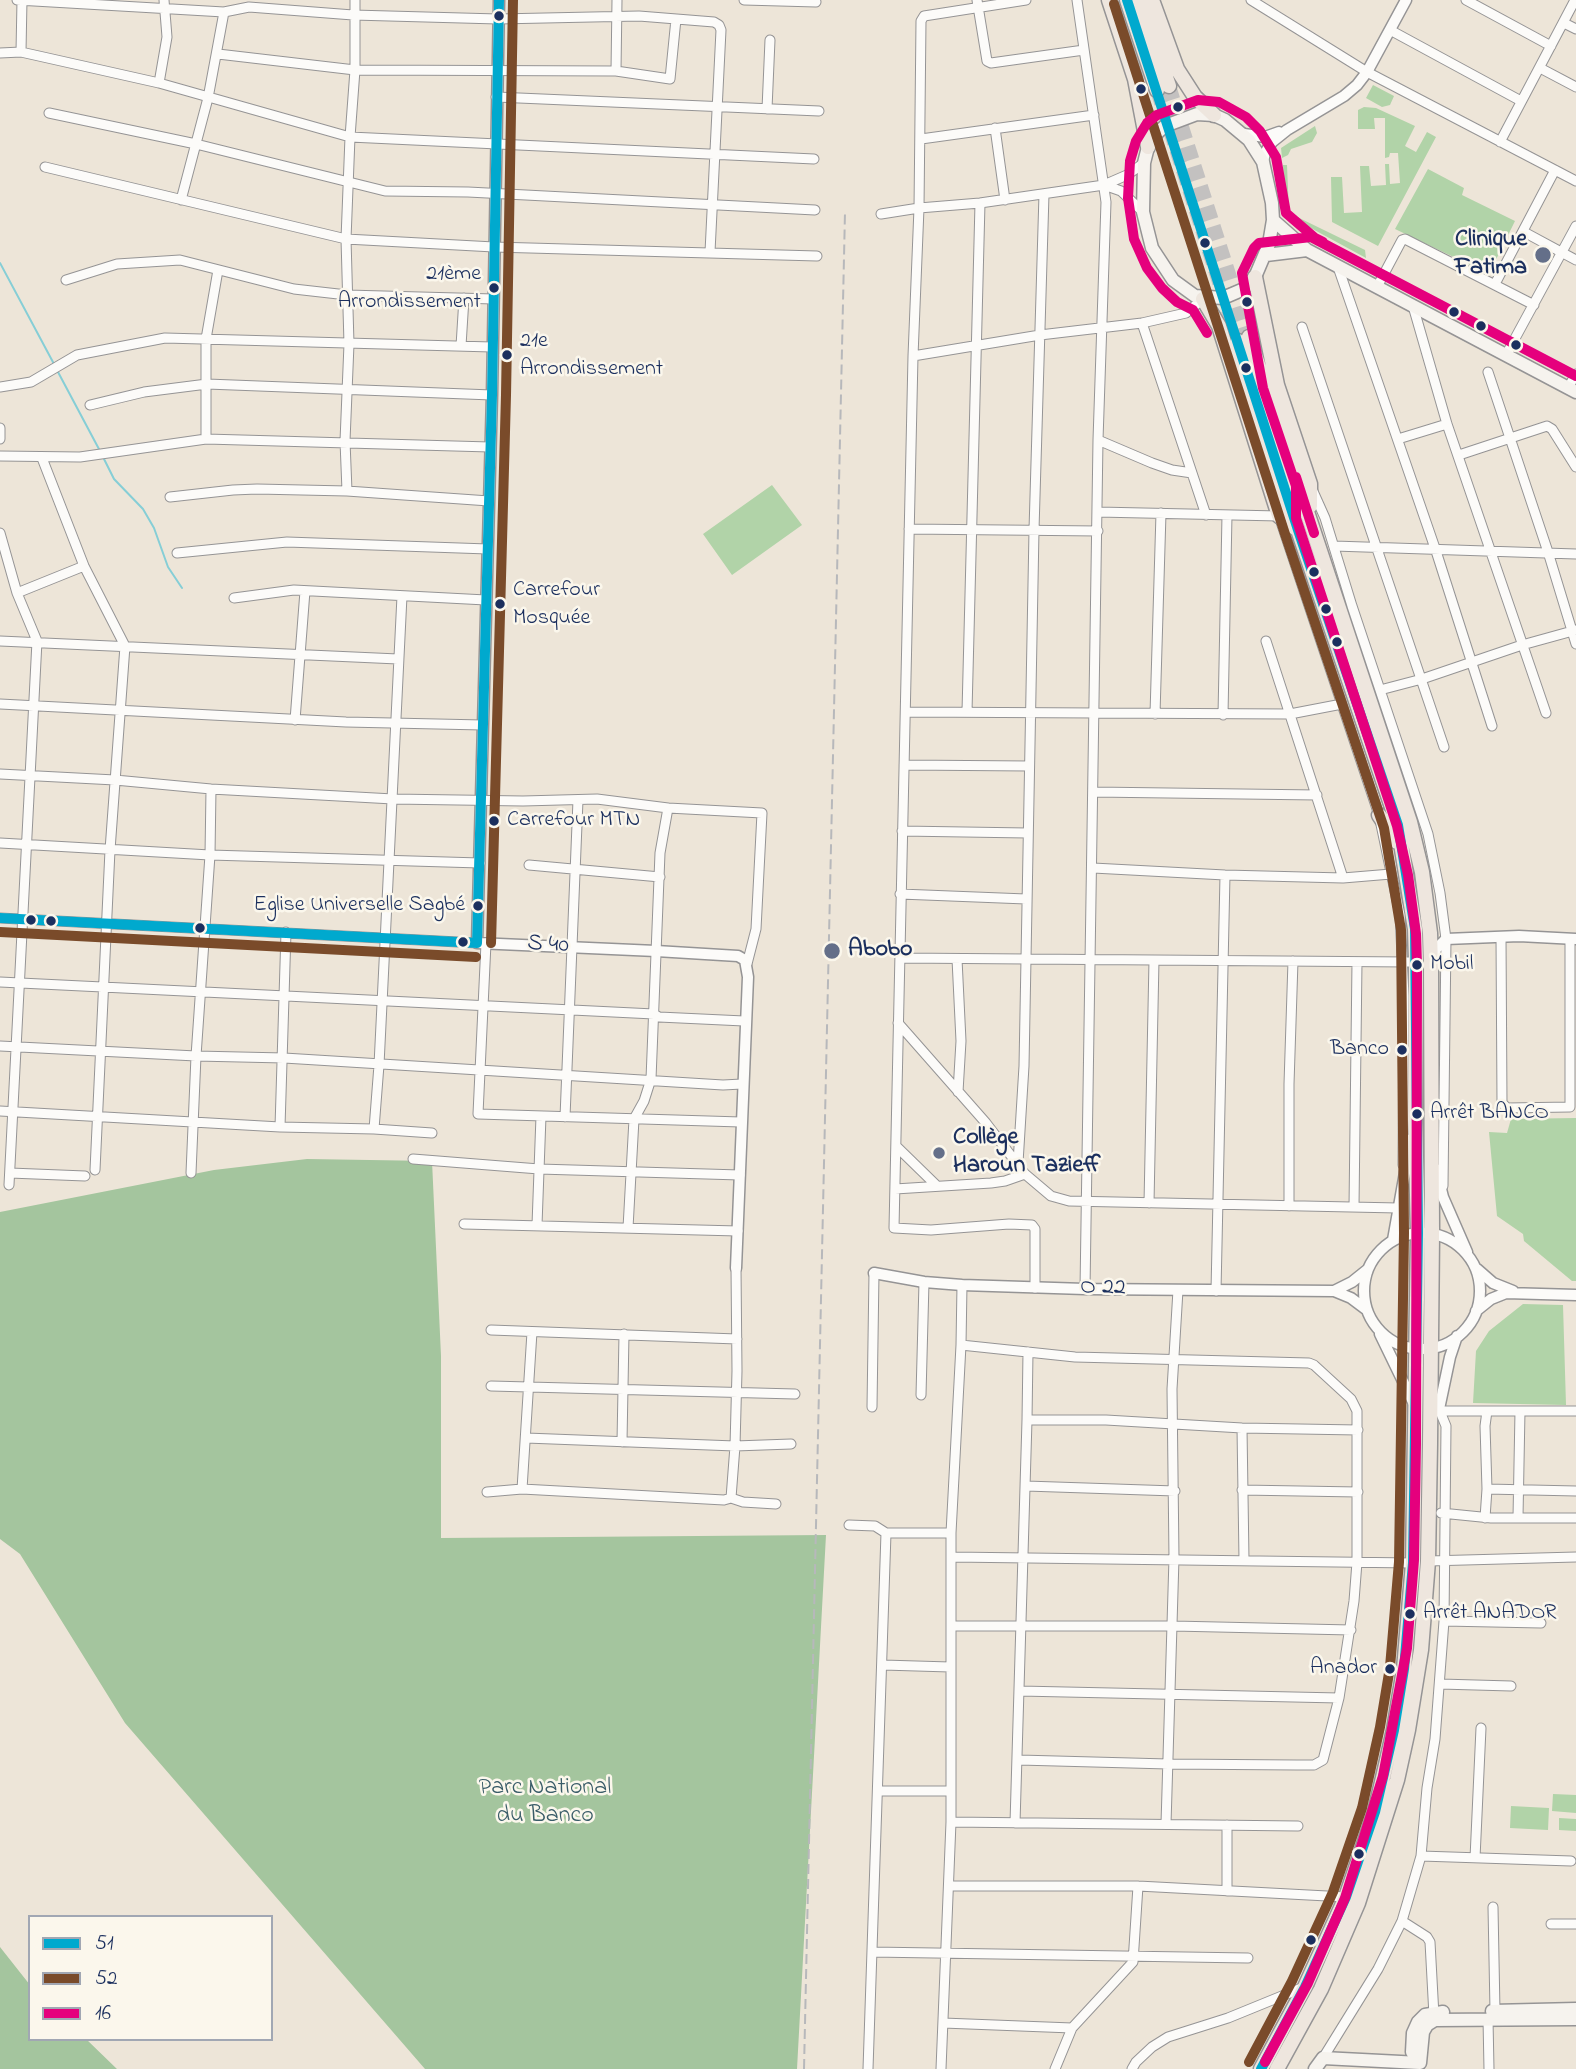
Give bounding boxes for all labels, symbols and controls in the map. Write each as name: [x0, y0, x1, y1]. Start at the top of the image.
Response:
unlabelled marker: [492, 9, 506, 23]
unlabelled marker: [1134, 82, 1148, 96]
unlabelled marker: [1171, 100, 1185, 114]
place label: Clinique Fatima: [1455, 227, 1527, 283]
unlabelled marker: [1198, 236, 1212, 250]
marker: Clinique Fatima: [1533, 245, 1553, 265]
place label: 21ème Arrondissement: [338, 262, 481, 314]
marker: 21ème Arrondissement: [487, 281, 501, 295]
unlabelled marker: [1240, 295, 1254, 309]
unlabelled marker: [1447, 305, 1461, 319]
unlabelled marker: [1474, 319, 1488, 333]
place label: 21e Arrondissement: [520, 329, 663, 380]
unlabelled marker: [1509, 338, 1523, 352]
marker: 21e Arrondissement: [500, 348, 514, 362]
unlabelled marker: [1239, 361, 1253, 375]
unlabelled marker: [1307, 565, 1321, 579]
place label: Carrefour Mosquée: [513, 578, 600, 630]
marker: Carrefour Mosquée: [493, 597, 507, 611]
unlabelled marker: [1319, 602, 1333, 616]
unlabelled marker: [1330, 635, 1344, 649]
place label: Carrefour MTN: [507, 808, 640, 834]
marker: Carrefour MTN: [487, 814, 501, 828]
place label: Eglise Universelle Sagbé: [254, 893, 465, 919]
marker: Eglise Universelle Sagbé: [471, 899, 485, 913]
unlabelled marker: [24, 913, 38, 927]
unlabelled marker: [44, 914, 58, 928]
unlabelled marker: [193, 921, 207, 935]
street label: S 40: [526, 931, 570, 961]
unlabelled marker: [456, 935, 470, 949]
place label: Abobo: [848, 937, 912, 965]
marker: Abobo: [822, 941, 842, 961]
place label: Mobil: [1430, 952, 1473, 978]
marker: Mobil: [1410, 958, 1424, 972]
place label: Banco: [1330, 1037, 1389, 1063]
marker: Banco: [1395, 1043, 1409, 1057]
place label: Arrêt BANCO: [1430, 1101, 1549, 1127]
marker: Arrêt BANCO: [1410, 1107, 1424, 1121]
place label: Collège Haroun Tazieff: [953, 1125, 1100, 1181]
marker: Collège Haroun Tazieff: [931, 1145, 947, 1161]
street label: O 22: [1080, 1274, 1126, 1304]
place label: Arrêt ANADOR: [1423, 1601, 1556, 1627]
marker: Arrêt ANADOR: [1403, 1607, 1417, 1621]
place label: Anador: [1310, 1656, 1377, 1682]
marker: Anador: [1383, 1662, 1397, 1676]
park label: Parc National du Banco: [479, 1775, 611, 1831]
unlabelled marker: [1352, 1847, 1366, 1861]
legend: [28, 1915, 273, 2041]
text: 51: [95, 1929, 114, 1959]
unlabelled marker: [1304, 1933, 1318, 1947]
text: 52: [95, 1964, 117, 1994]
text: 16: [95, 1999, 111, 2029]

